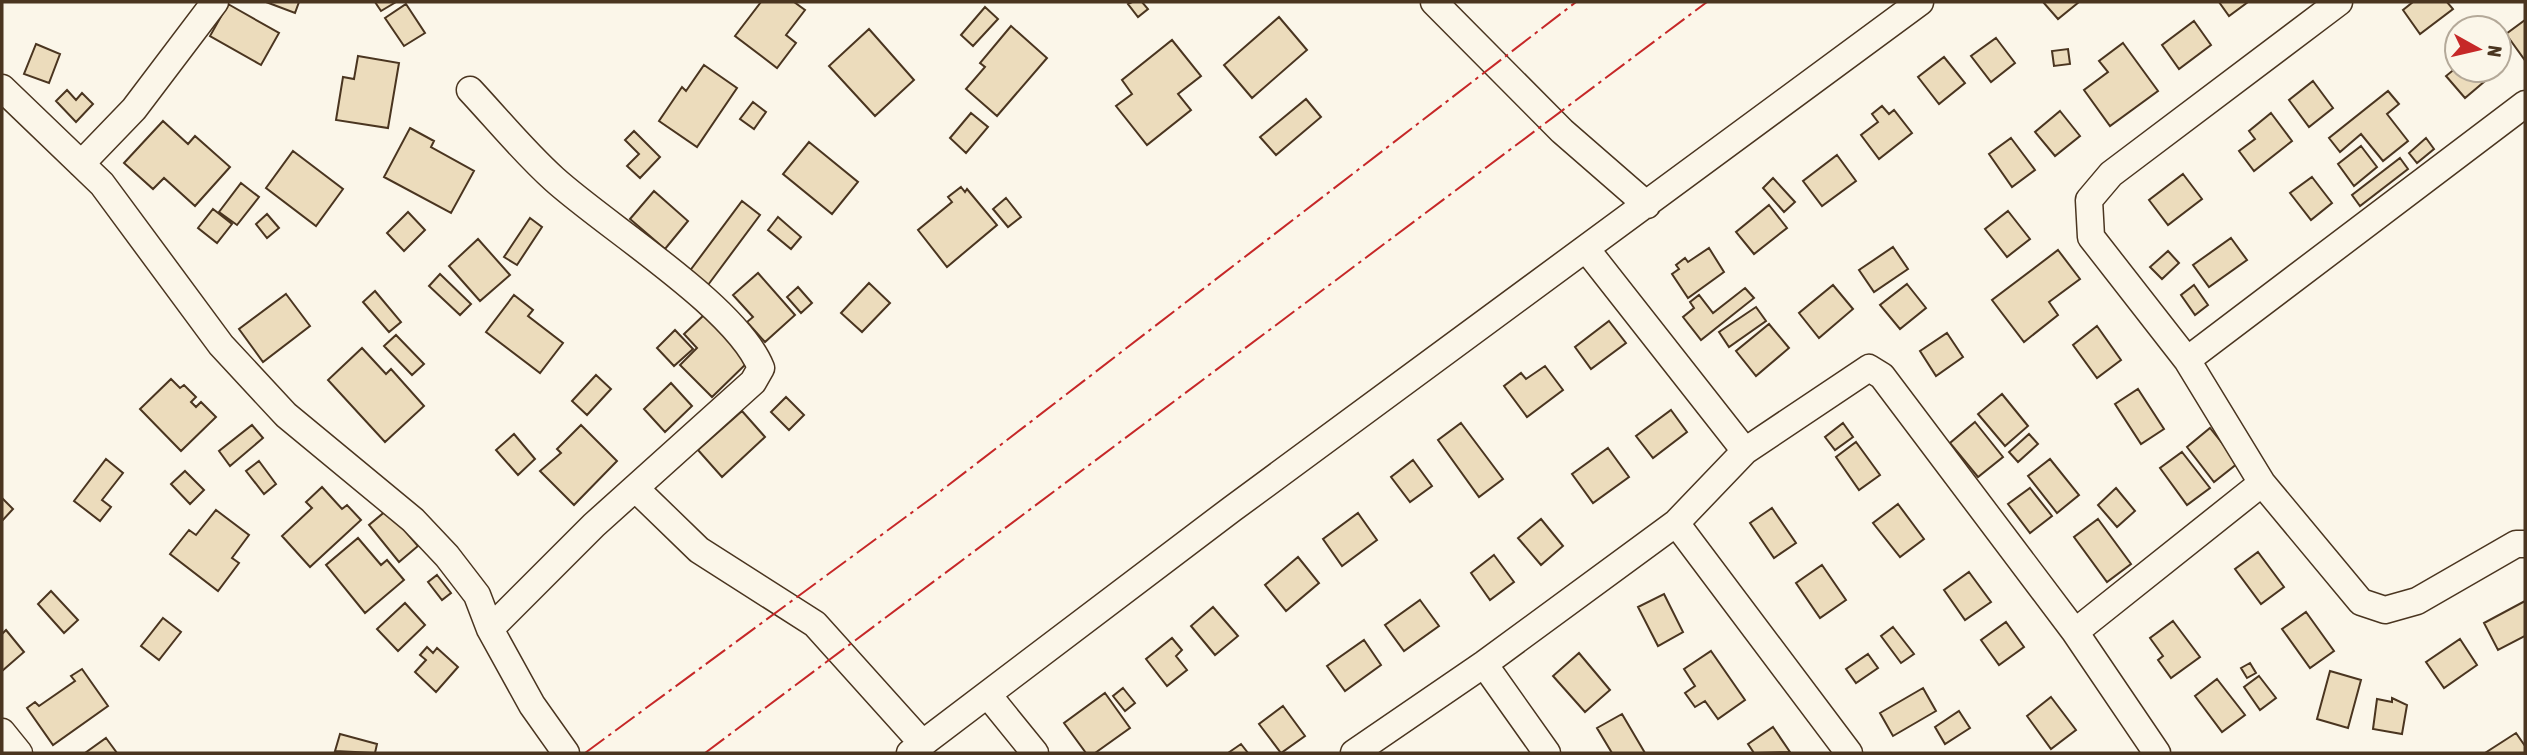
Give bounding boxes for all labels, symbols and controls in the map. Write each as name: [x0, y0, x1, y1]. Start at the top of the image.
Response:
north arrow: [2443, 14, 2513, 84]
text: N: [2483, 44, 2507, 58]

